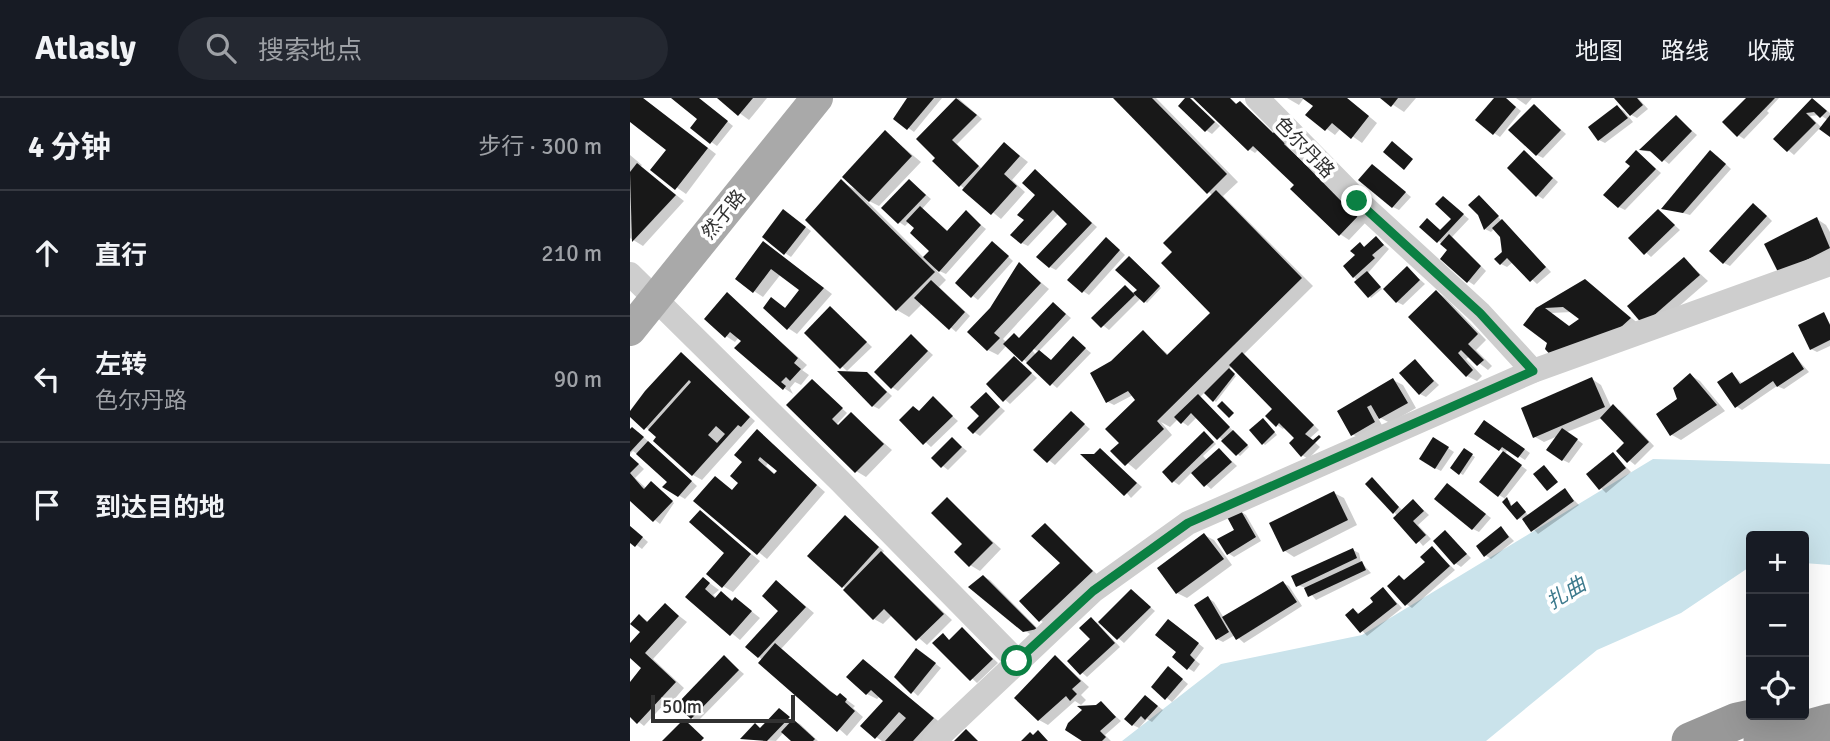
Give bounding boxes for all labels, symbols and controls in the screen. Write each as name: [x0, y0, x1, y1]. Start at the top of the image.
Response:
search box: [178, 17, 668, 80]
text: Atlasly: [35, 28, 136, 69]
icon: search: [202, 29, 240, 67]
text: 搜索地点: [258, 35, 362, 67]
text: 地图: [1575, 36, 1623, 66]
text: 路线: [1661, 36, 1709, 66]
text: 收藏: [1747, 36, 1795, 66]
street label: 色尔丹路: [1269, 112, 1339, 183]
text: 4 分钟: [28, 129, 111, 166]
text: 步行 · 300 m: [478, 132, 602, 161]
street label: 然子路: [697, 185, 751, 244]
route end: [1341, 185, 1372, 216]
icon: ahead: [28, 234, 66, 272]
text: 210 m: [541, 239, 602, 268]
text: 直行: [95, 240, 147, 272]
text: 左转: [95, 349, 147, 381]
icon: left: [28, 360, 66, 398]
text: 90 m: [554, 365, 602, 394]
text: 色尔丹路: [95, 386, 187, 415]
icon: arrive: [28, 486, 66, 524]
text: 到达目的地: [95, 492, 225, 524]
map controls: [1746, 531, 1809, 720]
button: +: [1746, 531, 1809, 594]
water label: 扎曲: [1541, 570, 1592, 615]
button: −: [1746, 594, 1809, 657]
route start: [1001, 645, 1032, 676]
button: locate: [1746, 657, 1809, 720]
scale bar: [651, 692, 794, 724]
text: 50 m: [662, 695, 702, 719]

